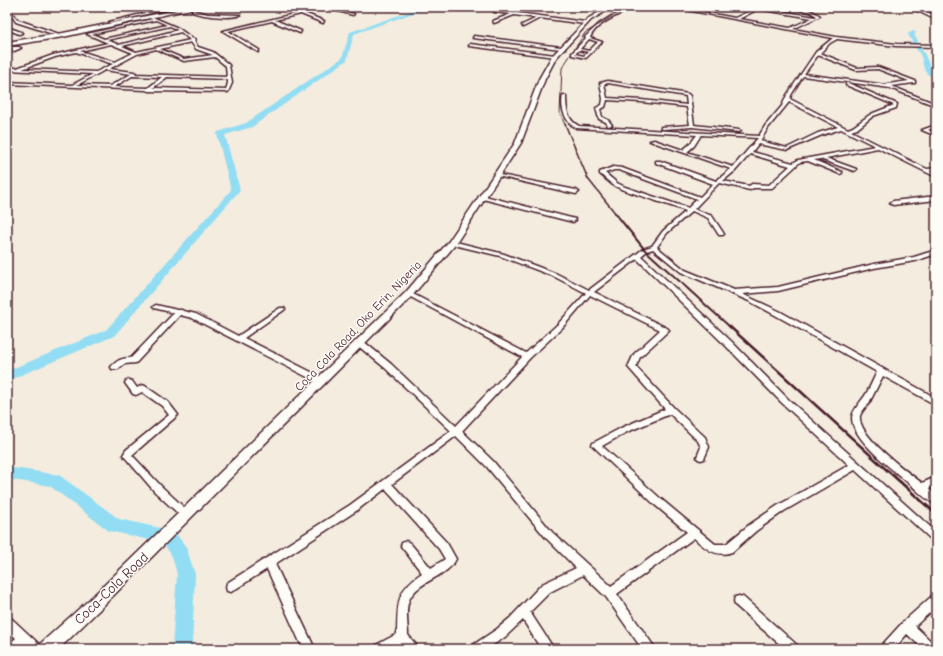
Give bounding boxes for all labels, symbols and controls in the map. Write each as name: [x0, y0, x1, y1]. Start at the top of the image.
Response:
street label: Coca Cola Road, Oko Erin, Nigeria: [292, 258, 424, 394]
street label: Coca-Cola Road: [71, 549, 152, 628]

